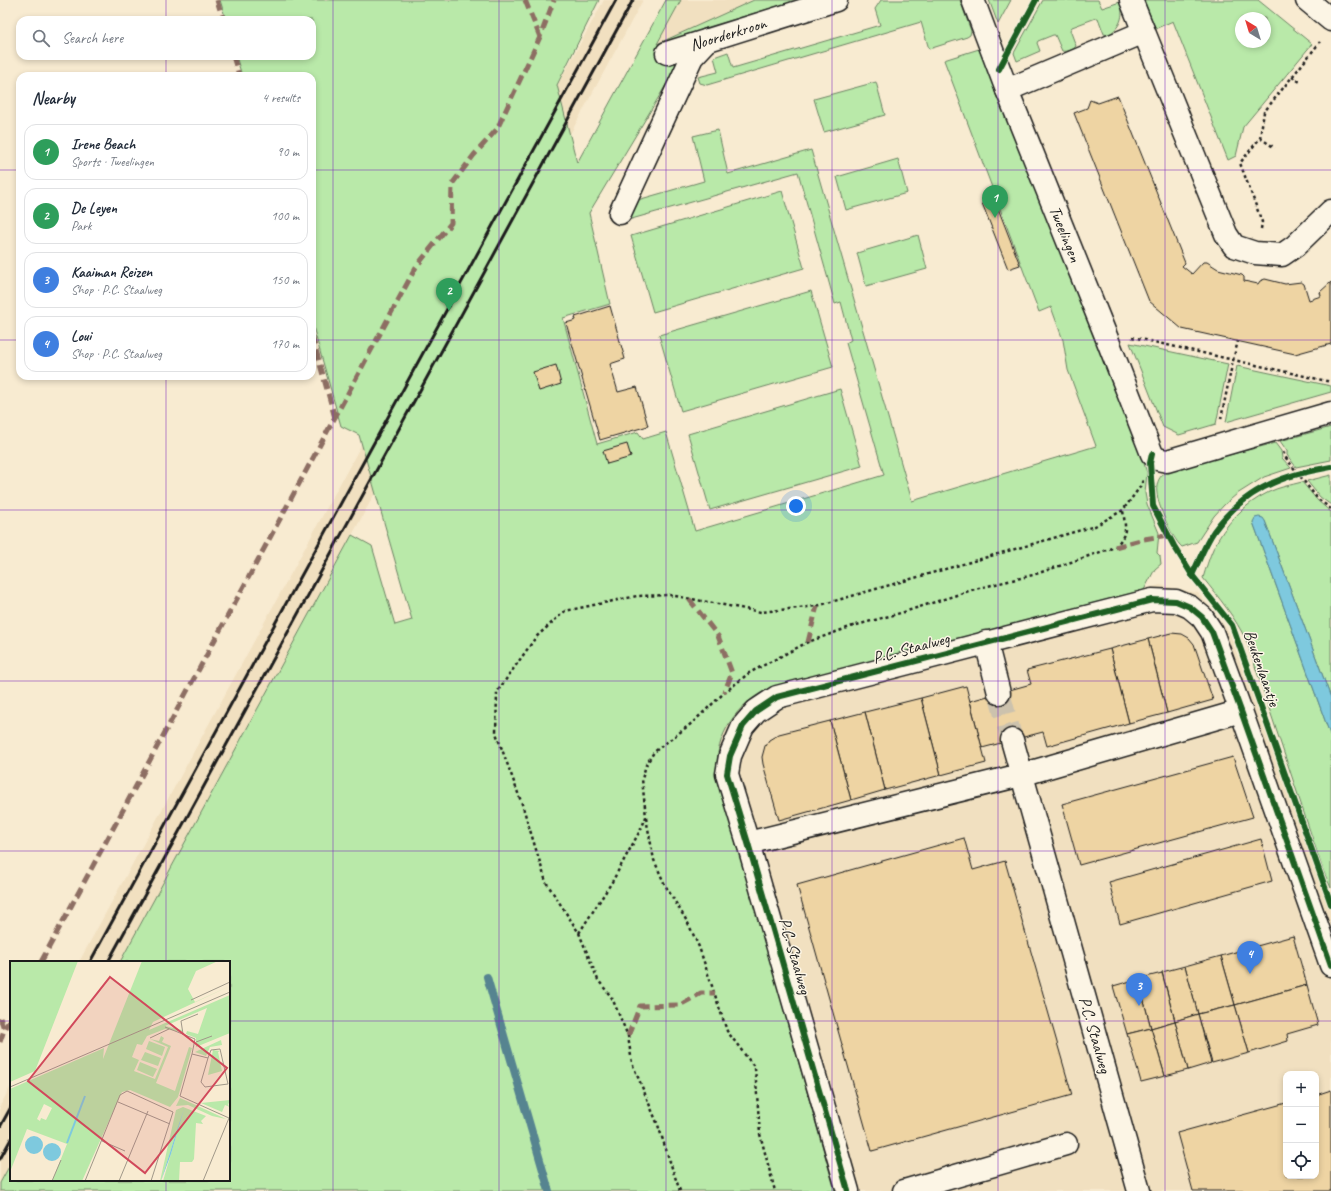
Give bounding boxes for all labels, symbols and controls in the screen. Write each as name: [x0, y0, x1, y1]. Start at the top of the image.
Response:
street label: Noorderkroon: [687, 12, 770, 56]
north arrow: [1235, 12, 1271, 48]
search box: [16, 16, 316, 60]
icon: search: [30, 27, 52, 49]
text: Search here: [62, 29, 123, 48]
text: Nearby: [32, 88, 75, 109]
text: 4 results: [262, 90, 300, 106]
text: Irene Beach: [71, 135, 135, 154]
text: 1: [43, 144, 49, 160]
text: 90 m: [277, 144, 299, 160]
text: Sports · Tweelingen: [71, 154, 154, 170]
pin: 1: [982, 185, 1008, 218]
text: De Leyen: [71, 199, 117, 218]
street label: Tweelingen: [1044, 203, 1086, 266]
text: 2: [43, 208, 49, 224]
text: 100 m: [271, 208, 299, 224]
text: Park: [71, 218, 92, 234]
text: Kaaiman Reizen: [71, 263, 152, 282]
text: 3: [43, 272, 49, 288]
text: 150 m: [271, 272, 299, 288]
pin: 2: [436, 278, 462, 311]
text: Shop · P.C. Staalweg: [71, 282, 162, 298]
text: Loui: [71, 327, 91, 346]
text: 4: [43, 336, 49, 352]
text: 170 m: [271, 336, 299, 352]
text: Shop · P.C. Staalweg: [71, 346, 162, 362]
your location: [786, 496, 806, 516]
street label: P.C. Staalweg: [870, 627, 953, 668]
street label: Beukenlaantje: [1239, 627, 1285, 710]
street label: P.C. Staalweg: [774, 915, 816, 998]
pin: 4: [1237, 941, 1263, 974]
inset map: [10, 961, 230, 1181]
pin: 3: [1126, 973, 1152, 1006]
street label: P.C. Staalweg: [1074, 994, 1116, 1077]
map controls: [1283, 1071, 1319, 1179]
button: +: [1283, 1071, 1319, 1107]
button: −: [1283, 1107, 1319, 1143]
button: locate: [1283, 1143, 1319, 1179]

